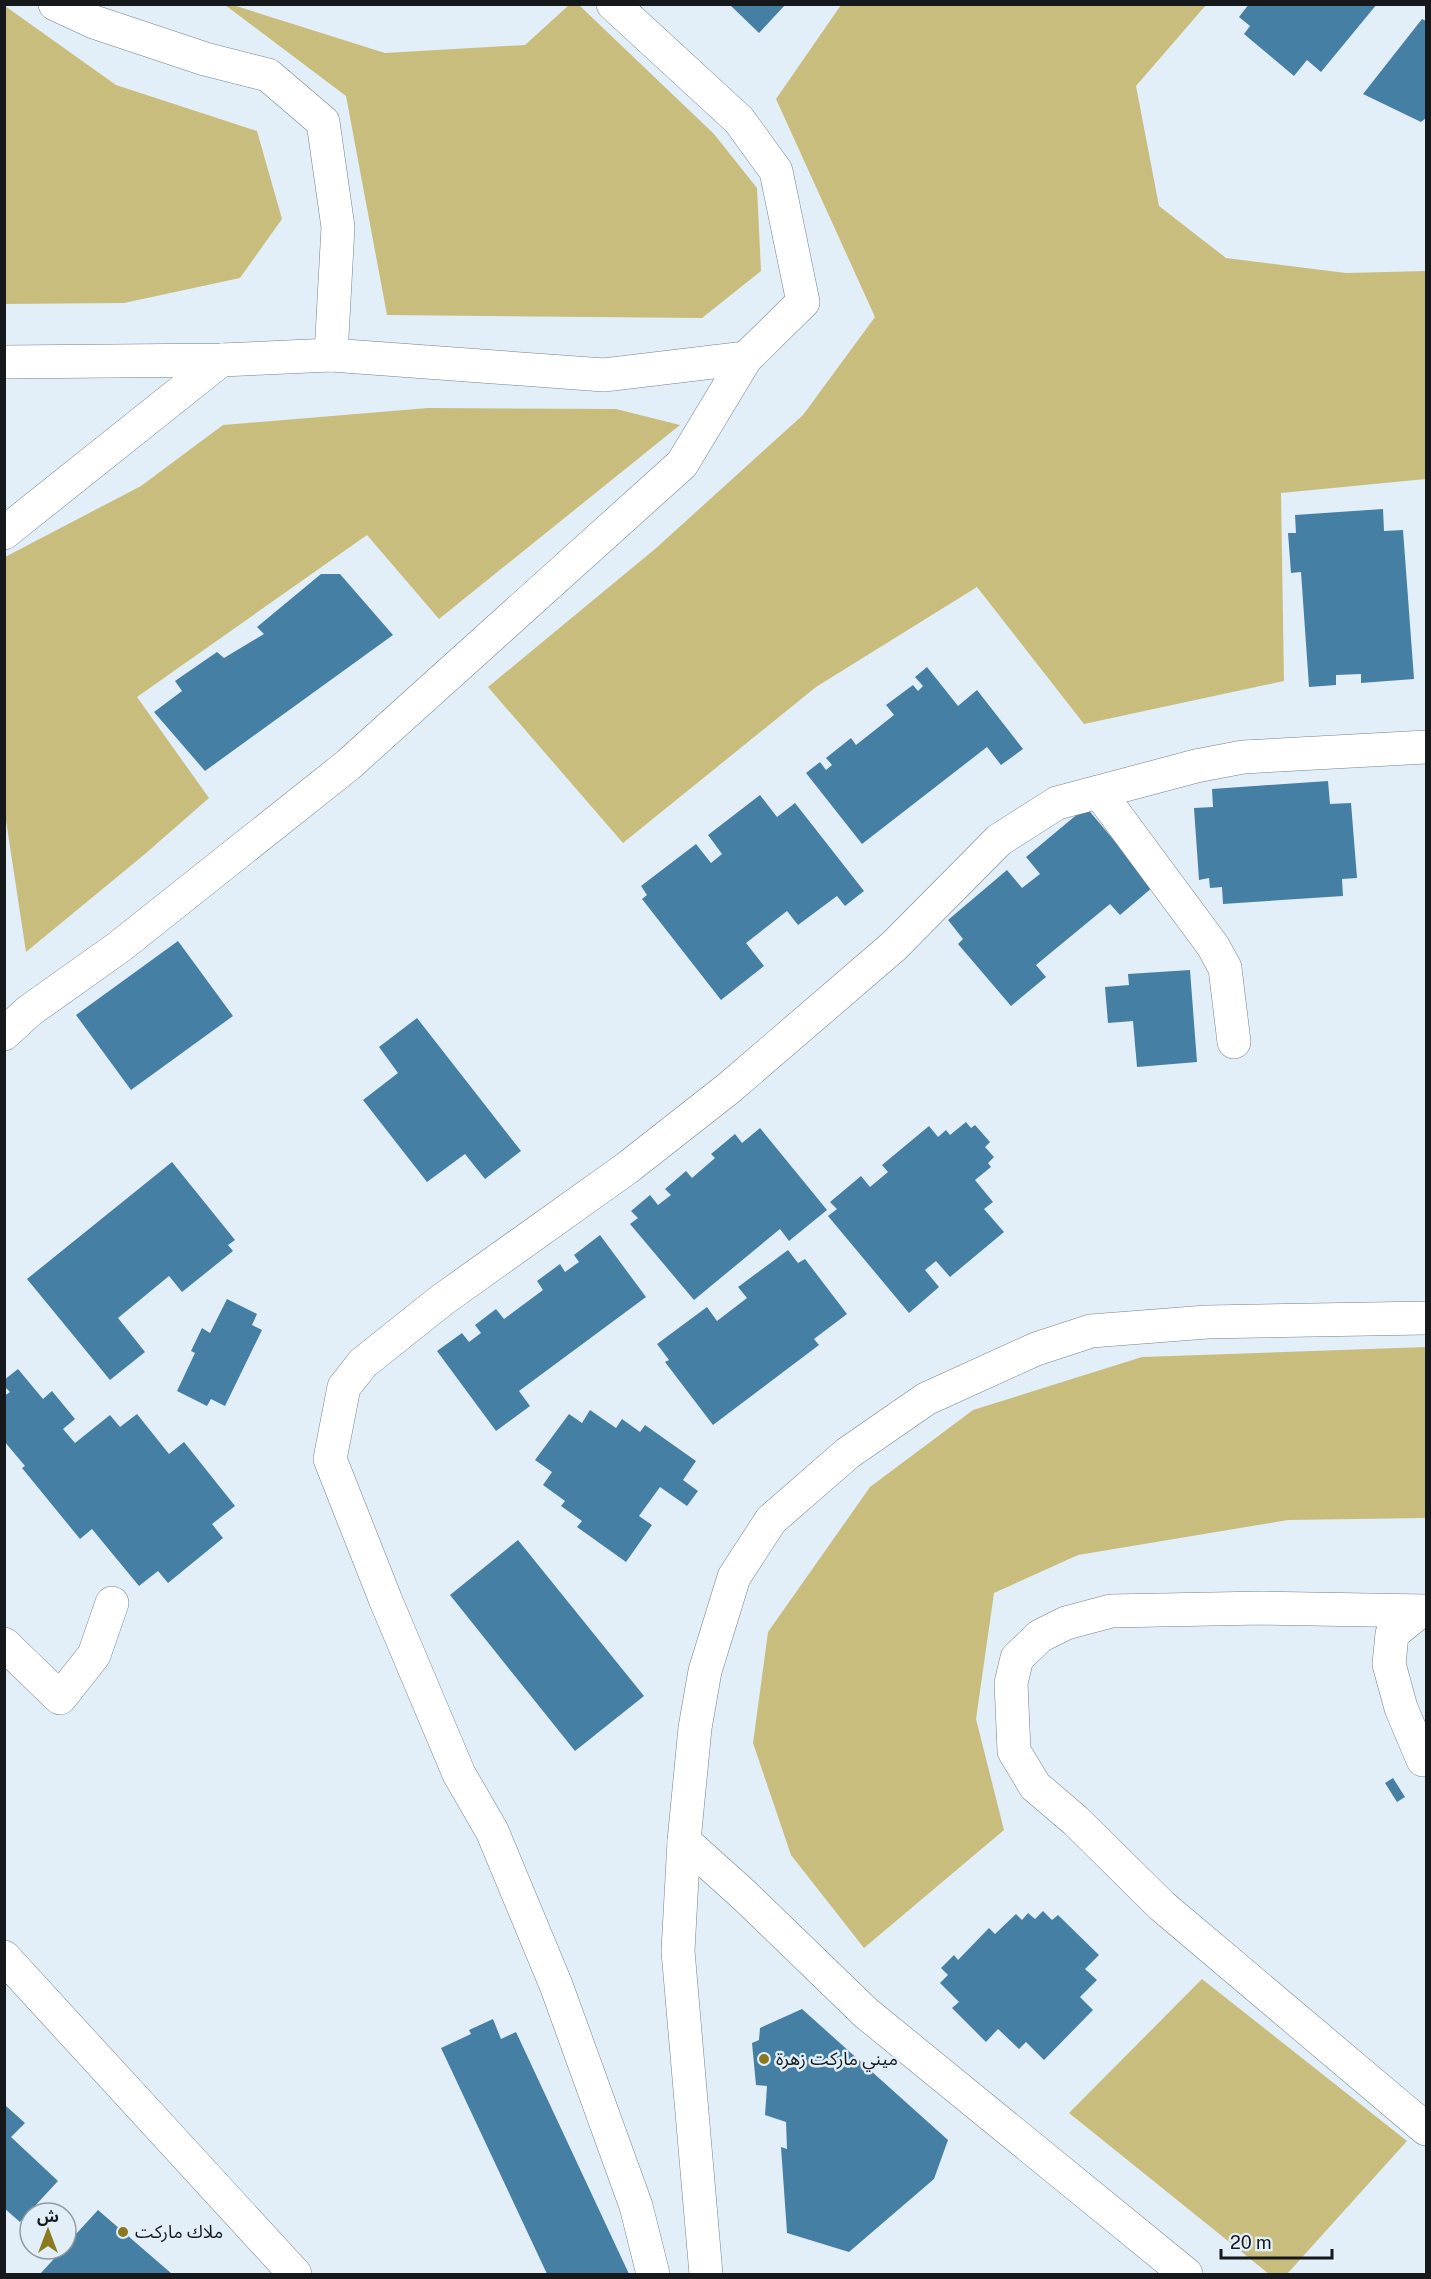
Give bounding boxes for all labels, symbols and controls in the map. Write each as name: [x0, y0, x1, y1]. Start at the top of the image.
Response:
place label: ميني ماركت زهرة: [776, 2048, 898, 2072]
marker: ميني ماركت زهرة: [757, 2052, 771, 2066]
north arrow: [18, 2201, 78, 2261]
text: ش: [37, 2207, 59, 2226]
place label: ملاك ماركت: [135, 2221, 223, 2243]
scale bar: [1221, 2222, 1332, 2260]
marker: ملاك ماركت: [116, 2225, 130, 2239]
text: 20 m: [1230, 2232, 1272, 2253]

